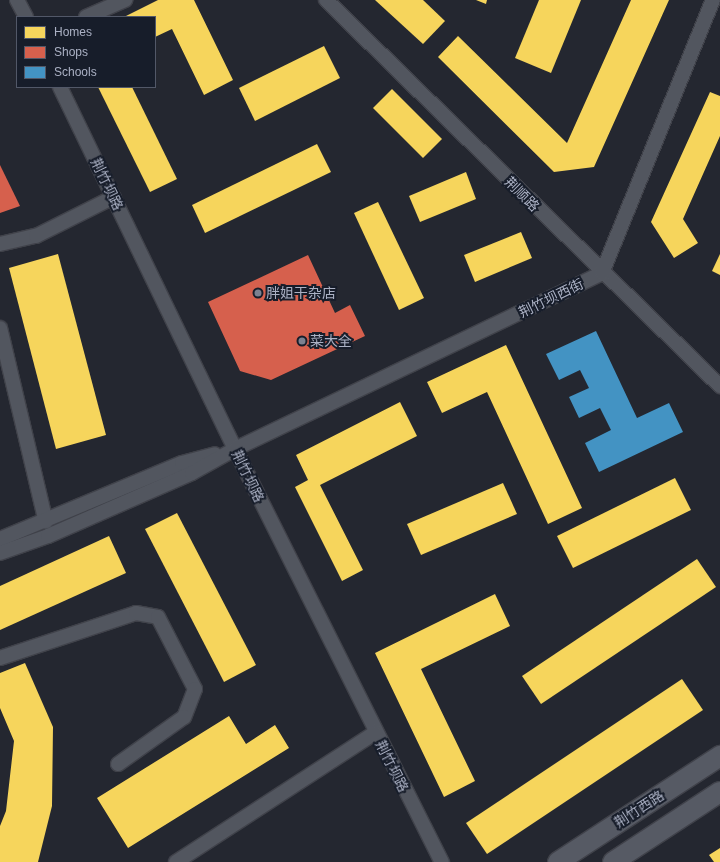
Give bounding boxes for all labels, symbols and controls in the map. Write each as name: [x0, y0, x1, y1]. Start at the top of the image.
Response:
legend: [16, 16, 156, 88]
text: Homes: [54, 25, 92, 39]
text: Shops: [54, 45, 88, 59]
text: Schools: [54, 65, 97, 79]
street label: 荆竹坝路: [87, 155, 127, 213]
street label: 荆顺路: [501, 173, 543, 215]
street label: 荆竹坝西街: [516, 275, 586, 321]
place label: 胖姐干杂店: [266, 285, 336, 301]
marker: 胖姐干杂店: [253, 288, 263, 298]
place label: 菜大全: [310, 333, 352, 349]
marker: 菜大全: [297, 336, 307, 346]
street label: 荆竹坝路: [228, 447, 268, 505]
street label: 荆竹坝路: [372, 737, 412, 795]
street label: 荆竹西路: [611, 787, 667, 831]

